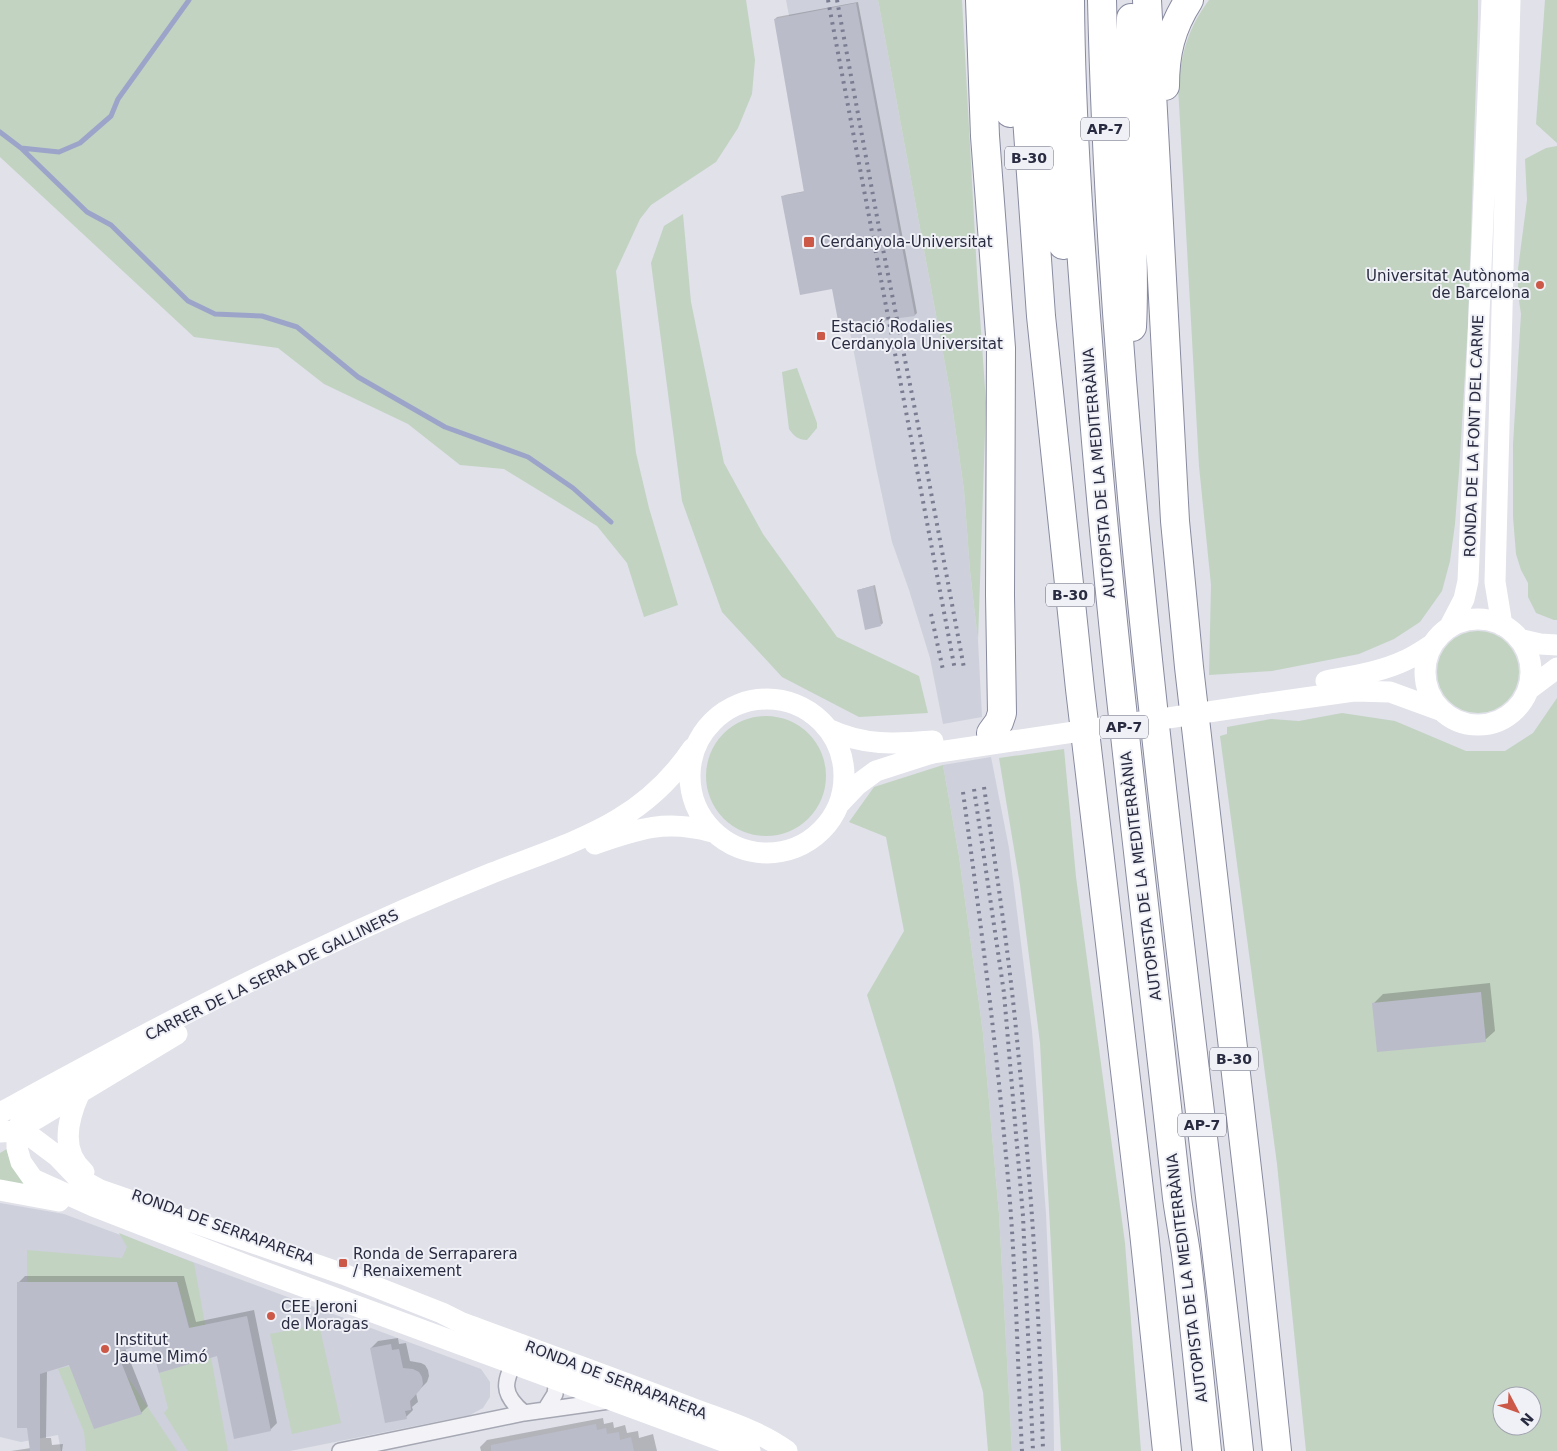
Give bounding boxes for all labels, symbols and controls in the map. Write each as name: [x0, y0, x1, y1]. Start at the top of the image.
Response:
road number: AP-7: [1081, 118, 1129, 140]
road number: B-30: [1005, 146, 1053, 170]
place label: Cerdanyola-Universitat: [820, 233, 993, 251]
marker: Cerdanyola-Universitat: [802, 235, 816, 249]
place label: Universitat Autònoma de Barcelona: [1366, 267, 1530, 302]
marker: Universitat Autònoma de Barcelona: [1534, 279, 1546, 291]
street label: RONDA DE LA FONT DEL CARME: [1461, 314, 1487, 558]
place label: Estació Rodalies Cerdanyola Universitat: [831, 318, 1003, 353]
marker: Estació Rodalies Cerdanyola Universitat: [815, 330, 827, 342]
street label: AUTOPISTA DE LA MEDITERRÀNIA: [1078, 346, 1119, 599]
road number: B-30: [1046, 584, 1094, 606]
road number: AP-7: [1100, 716, 1148, 739]
street label: AUTOPISTA DE LA MEDITERRÀNIA: [1116, 750, 1165, 1002]
street label: CARRER DE LA SERRA DE GALLINERS: [142, 906, 402, 1044]
road number: B-30: [1210, 1048, 1258, 1070]
road number: AP-7: [1178, 1114, 1226, 1136]
street label: AUTOPISTA DE LA MEDITERRÀNIA: [1162, 1152, 1211, 1404]
street label: RONDA DE SERRAPARERA: [129, 1185, 318, 1269]
place label: Ronda de Serraparera / Renaixement: [353, 1245, 518, 1280]
marker: Ronda de Serraparera / Renaixement: [337, 1257, 349, 1269]
place label: CEE Jeroni de Moragas: [281, 1298, 369, 1333]
marker: CEE Jeroni de Moragas: [265, 1310, 277, 1322]
place label: Institut Jaume Mimó: [114, 1331, 208, 1366]
street label: RONDA DE SERRAPARERA: [523, 1337, 710, 1423]
marker: Institut Jaume Mimó: [99, 1343, 111, 1355]
north arrow: [1492, 1386, 1542, 1436]
text: N: [1517, 1410, 1537, 1429]

